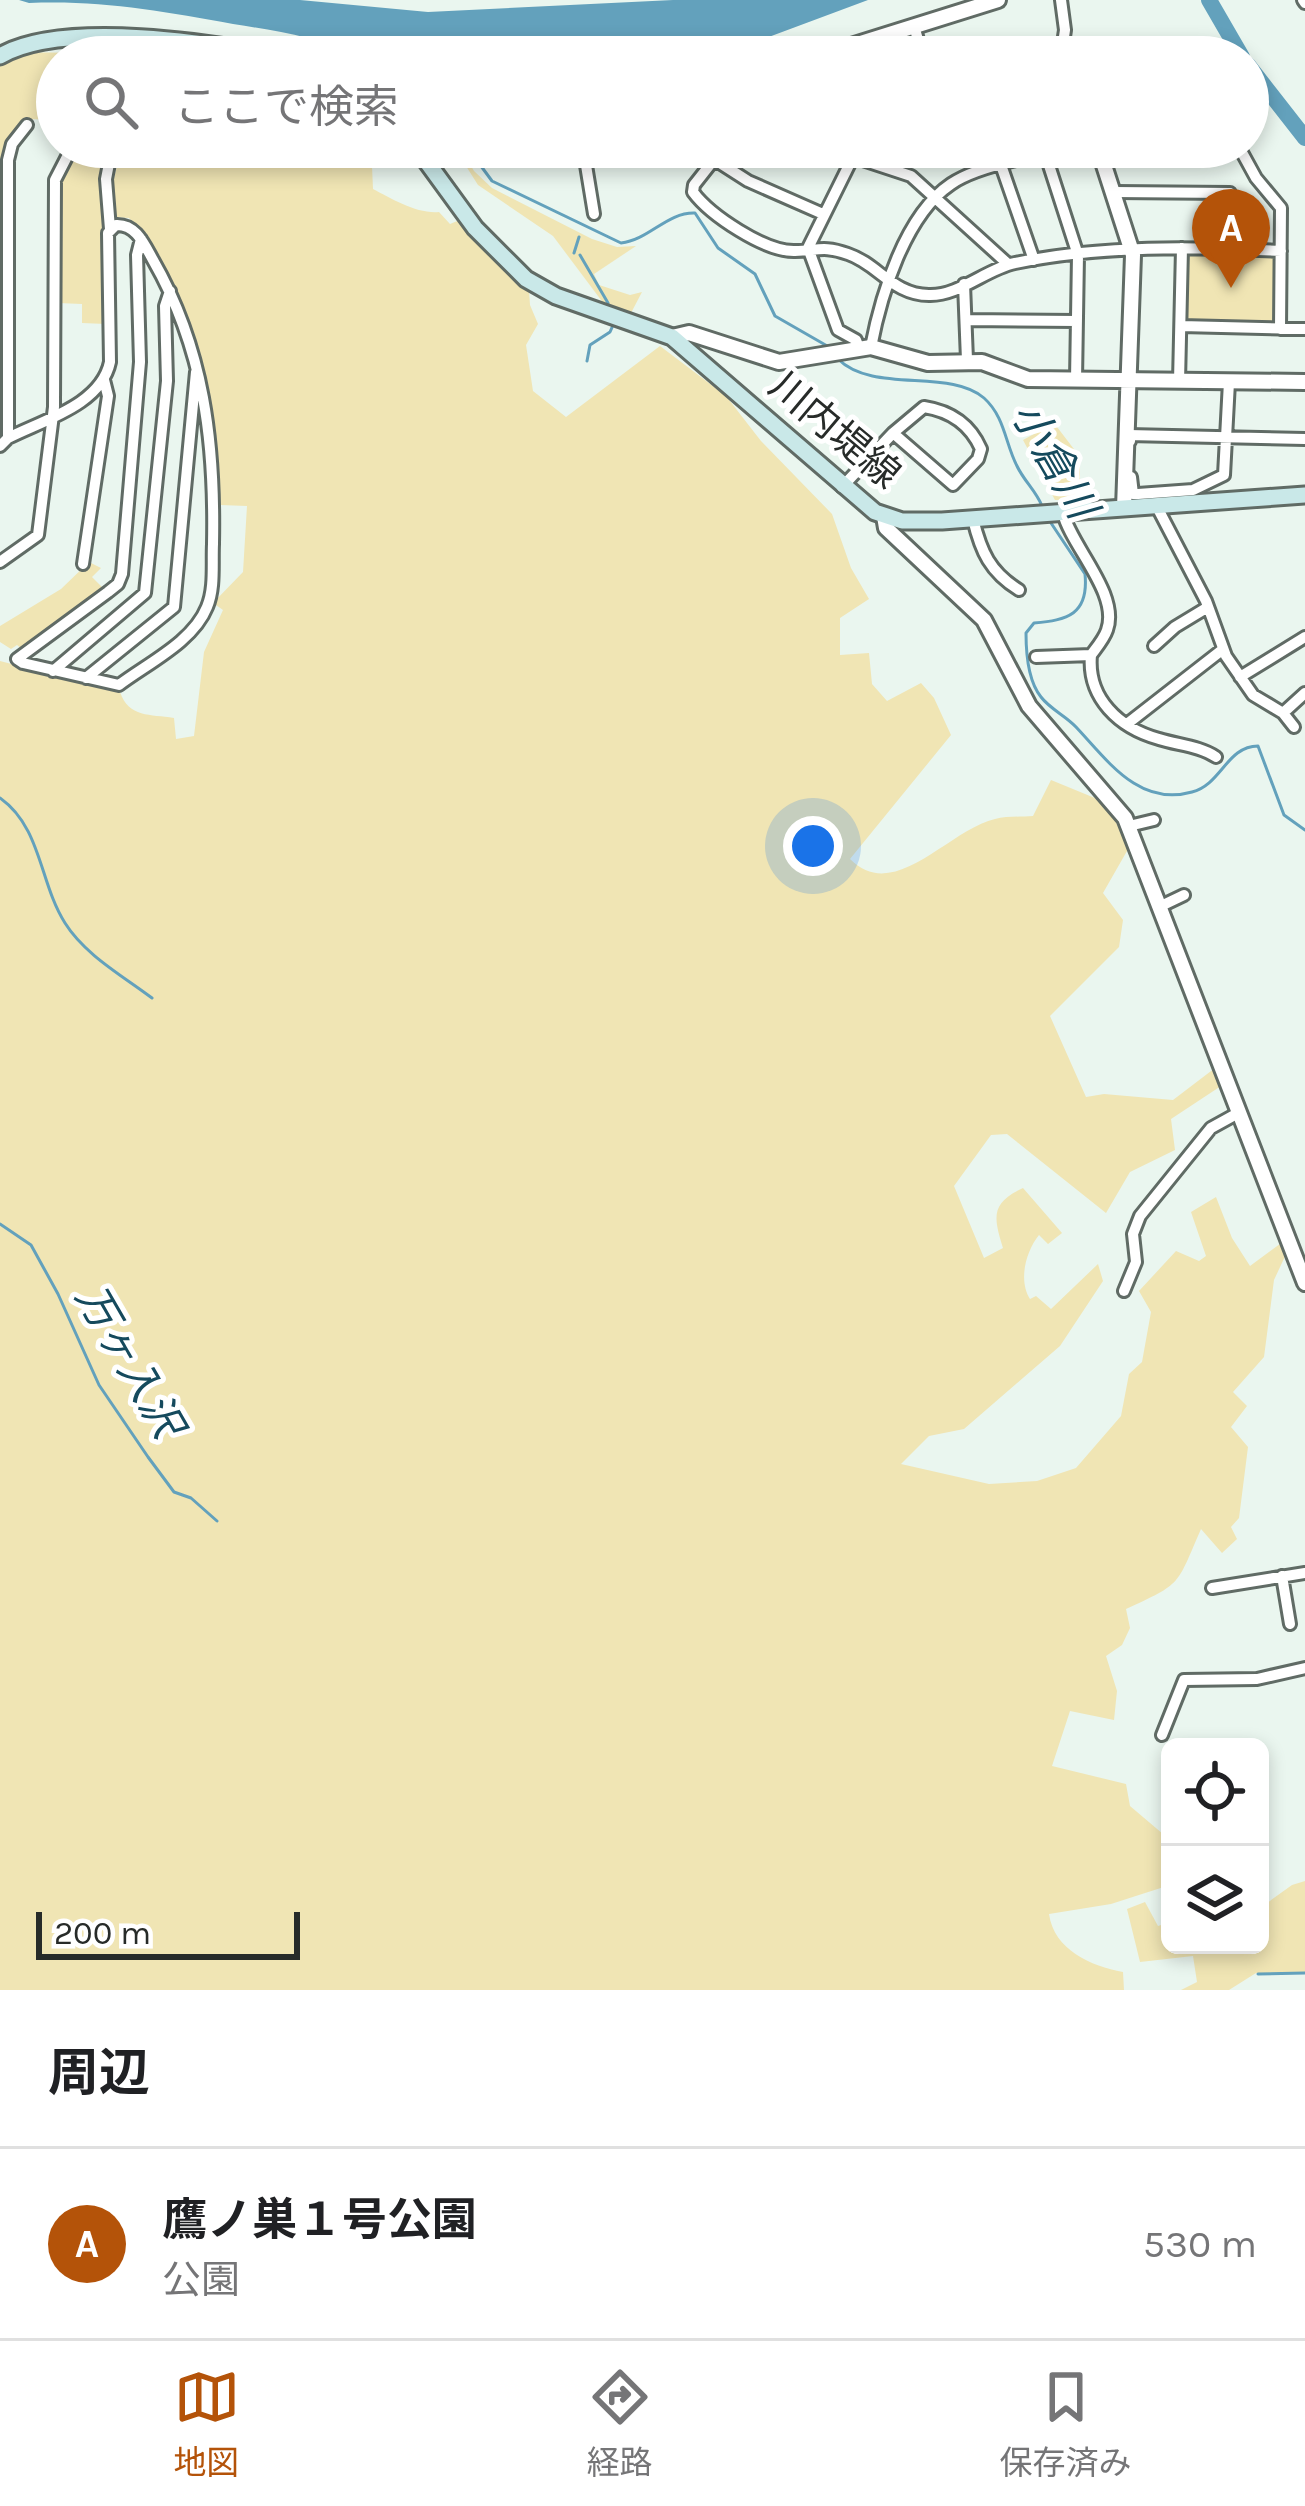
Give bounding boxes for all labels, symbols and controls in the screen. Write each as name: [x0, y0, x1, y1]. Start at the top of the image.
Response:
search box: [36, 36, 1269, 168]
icon: search: [78, 69, 144, 135]
text: ここで検索: [174, 81, 399, 133]
pin: A: [1192, 189, 1270, 288]
street label: 川内堤線: [760, 362, 910, 498]
water label: 小倉川: [1001, 393, 1109, 531]
your location: [783, 816, 843, 876]
water label: 万ヶ入沢: [65, 1276, 195, 1451]
map controls: [1161, 1738, 1269, 1954]
button: locate: [1161, 1738, 1269, 1846]
button: layers: [1161, 1846, 1269, 1954]
scale bar: [36, 1906, 300, 1959]
text: 200 m: [54, 1914, 151, 1952]
text: 周辺: [48, 2043, 150, 2103]
text: 鷹ノ巣１号公園: [162, 2194, 477, 2246]
text: A: [75, 2221, 99, 2267]
text: 530 m: [1143, 2221, 1257, 2267]
text: 公園: [162, 2257, 240, 2303]
tab: 地図: [174, 2364, 240, 2484]
tab: 経路: [587, 2364, 653, 2484]
tab: 保存済み: [1000, 2364, 1132, 2484]

